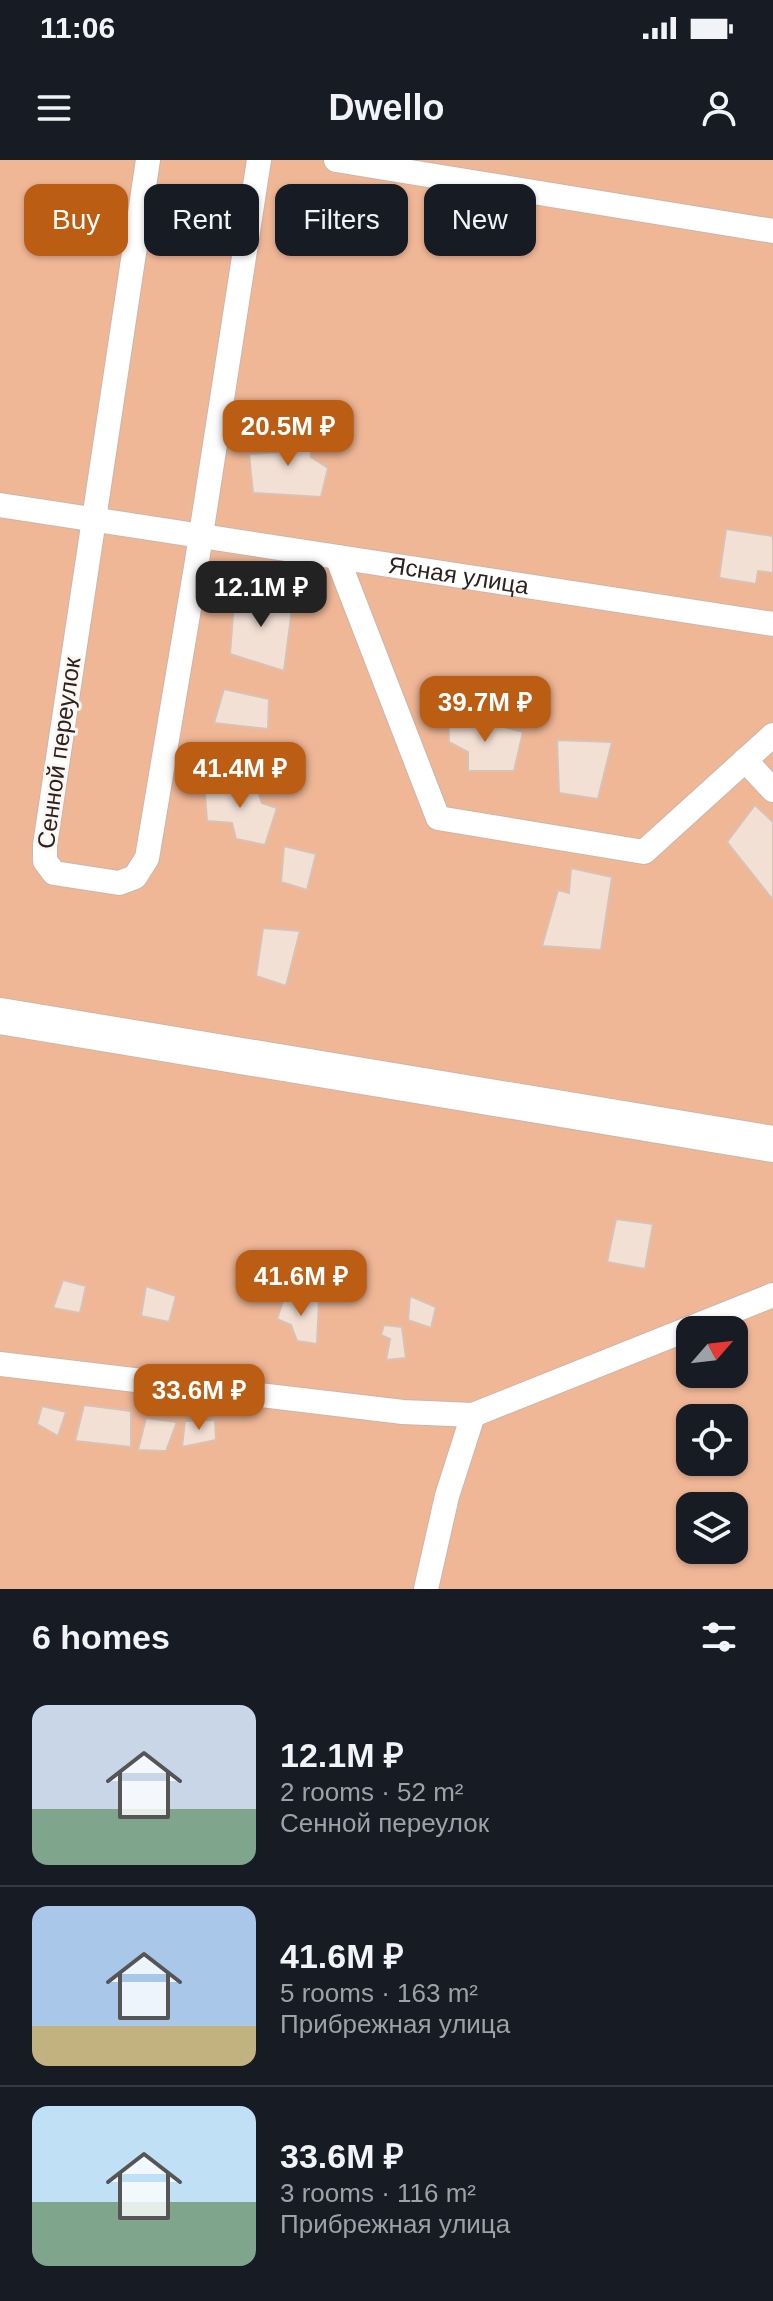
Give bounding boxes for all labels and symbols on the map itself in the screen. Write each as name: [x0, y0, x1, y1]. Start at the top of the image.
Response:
pin: 20.5M ₽: [214, 400, 362, 468]
street label: Ясная улица: [387, 551, 531, 599]
pin: 12.1M ₽: [187, 561, 335, 629]
street label: Сенной переулок: [32, 655, 85, 850]
pin: 39.7M ₽: [411, 676, 559, 744]
pin: 41.4M ₽: [166, 742, 314, 810]
pin: 41.6M ₽: [227, 1250, 375, 1318]
north arrow: [676, 1316, 748, 1388]
pin: 33.6M ₽: [125, 1364, 273, 1432]

